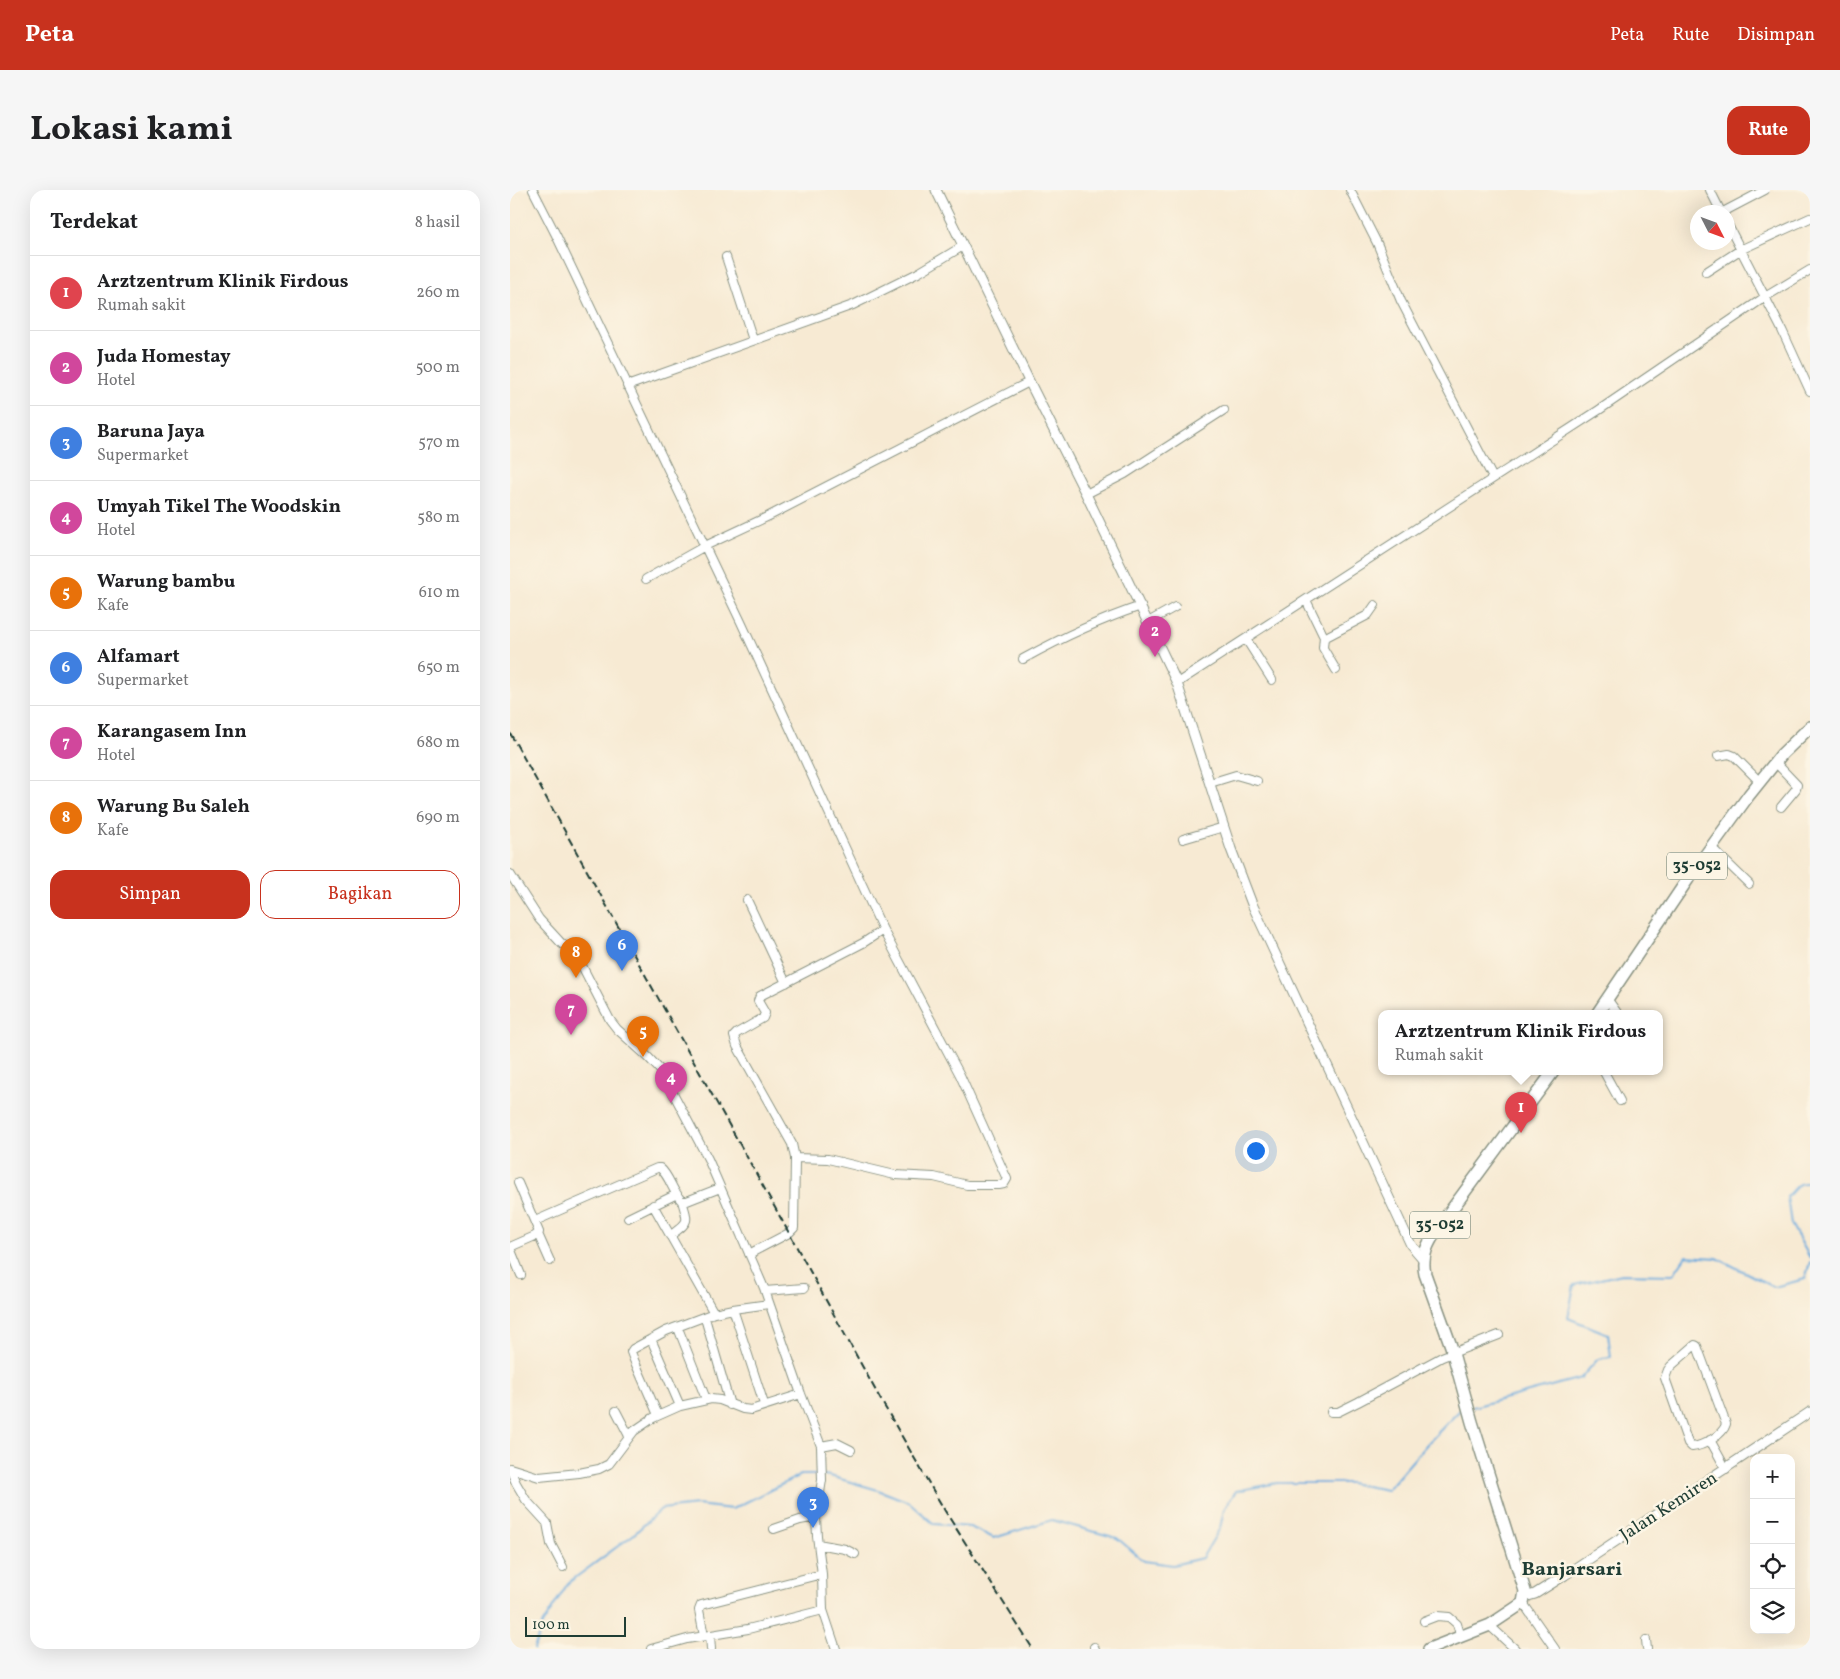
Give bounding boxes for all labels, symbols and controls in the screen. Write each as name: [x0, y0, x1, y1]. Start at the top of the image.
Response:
text: Peta: [25, 18, 74, 52]
text: Peta: [1610, 23, 1644, 48]
text: Rute: [1672, 23, 1709, 48]
text: Disimpan: [1737, 23, 1815, 48]
text: Lokasi kami: [30, 106, 233, 154]
button: Rute: [1727, 106, 1810, 155]
north arrow: [1690, 205, 1735, 250]
text: Terdekat: [50, 208, 138, 237]
text: 8 hasil: [415, 212, 460, 234]
text: Arztzentrum Klinik Firdous: [97, 269, 349, 295]
text: 1: [63, 282, 69, 304]
text: 260 m: [416, 282, 460, 304]
text: Rumah sakit: [97, 295, 186, 317]
text: Juda Homestay: [97, 344, 231, 370]
text: 2: [62, 357, 70, 379]
text: 500 m: [416, 357, 460, 379]
text: Hotel: [97, 370, 135, 392]
text: Baruna Jaya: [97, 419, 205, 445]
text: 3: [62, 432, 70, 454]
text: 570 m: [418, 432, 460, 454]
text: Supermarket: [97, 445, 189, 467]
text: Umyah Tikel The Woodskin: [97, 494, 341, 520]
text: 4: [61, 507, 71, 529]
text: 580 m: [417, 507, 460, 529]
text: Hotel: [97, 520, 135, 542]
text: Warung bambu: [97, 569, 235, 595]
text: 5: [62, 582, 70, 604]
text: 610 m: [419, 582, 460, 604]
text: Kafe: [97, 595, 129, 617]
pin: 2: [1139, 616, 1171, 657]
text: Alfamart: [97, 644, 180, 670]
text: 6: [62, 657, 70, 679]
text: 650 m: [418, 657, 460, 679]
text: Supermarket: [97, 670, 189, 692]
text: Karangasem Inn: [97, 719, 247, 745]
text: 7: [62, 732, 70, 754]
text: 680 m: [417, 732, 460, 754]
text: Hotel: [97, 745, 135, 767]
text: Warung Bu Saleh: [97, 794, 250, 820]
text: 8: [62, 807, 70, 829]
text: 690 m: [416, 807, 460, 829]
text: Kafe: [97, 820, 129, 842]
road number: 35-052: [1667, 852, 1727, 879]
button: Simpan: [50, 870, 250, 919]
button: Bagikan: [260, 870, 460, 919]
pin: 6: [606, 930, 638, 971]
pin: 8: [560, 937, 592, 978]
pin: 7: [555, 994, 587, 1035]
popup: [1378, 1010, 1663, 1075]
pin: 5: [627, 1016, 659, 1057]
text: Arztzentrum Klinik Firdous: [1395, 1019, 1646, 1045]
text: Rumah sakit: [1395, 1045, 1484, 1067]
pin: 4: [655, 1062, 687, 1103]
pin: 1: [1505, 1092, 1537, 1133]
your location: [1243, 1138, 1269, 1164]
road number: 35-052: [1410, 1212, 1470, 1238]
map controls: [1750, 1454, 1795, 1634]
button: +: [1750, 1454, 1795, 1499]
street label: Jalan Kemiren: [1615, 1466, 1723, 1548]
pin: 3: [797, 1487, 829, 1528]
button: −: [1750, 1499, 1795, 1544]
button: locate: [1750, 1544, 1795, 1589]
district label: Banjarsari: [1522, 1556, 1622, 1584]
button: layers: [1750, 1589, 1795, 1634]
scale bar: [525, 1614, 626, 1637]
text: 100 m: [532, 1616, 570, 1635]

